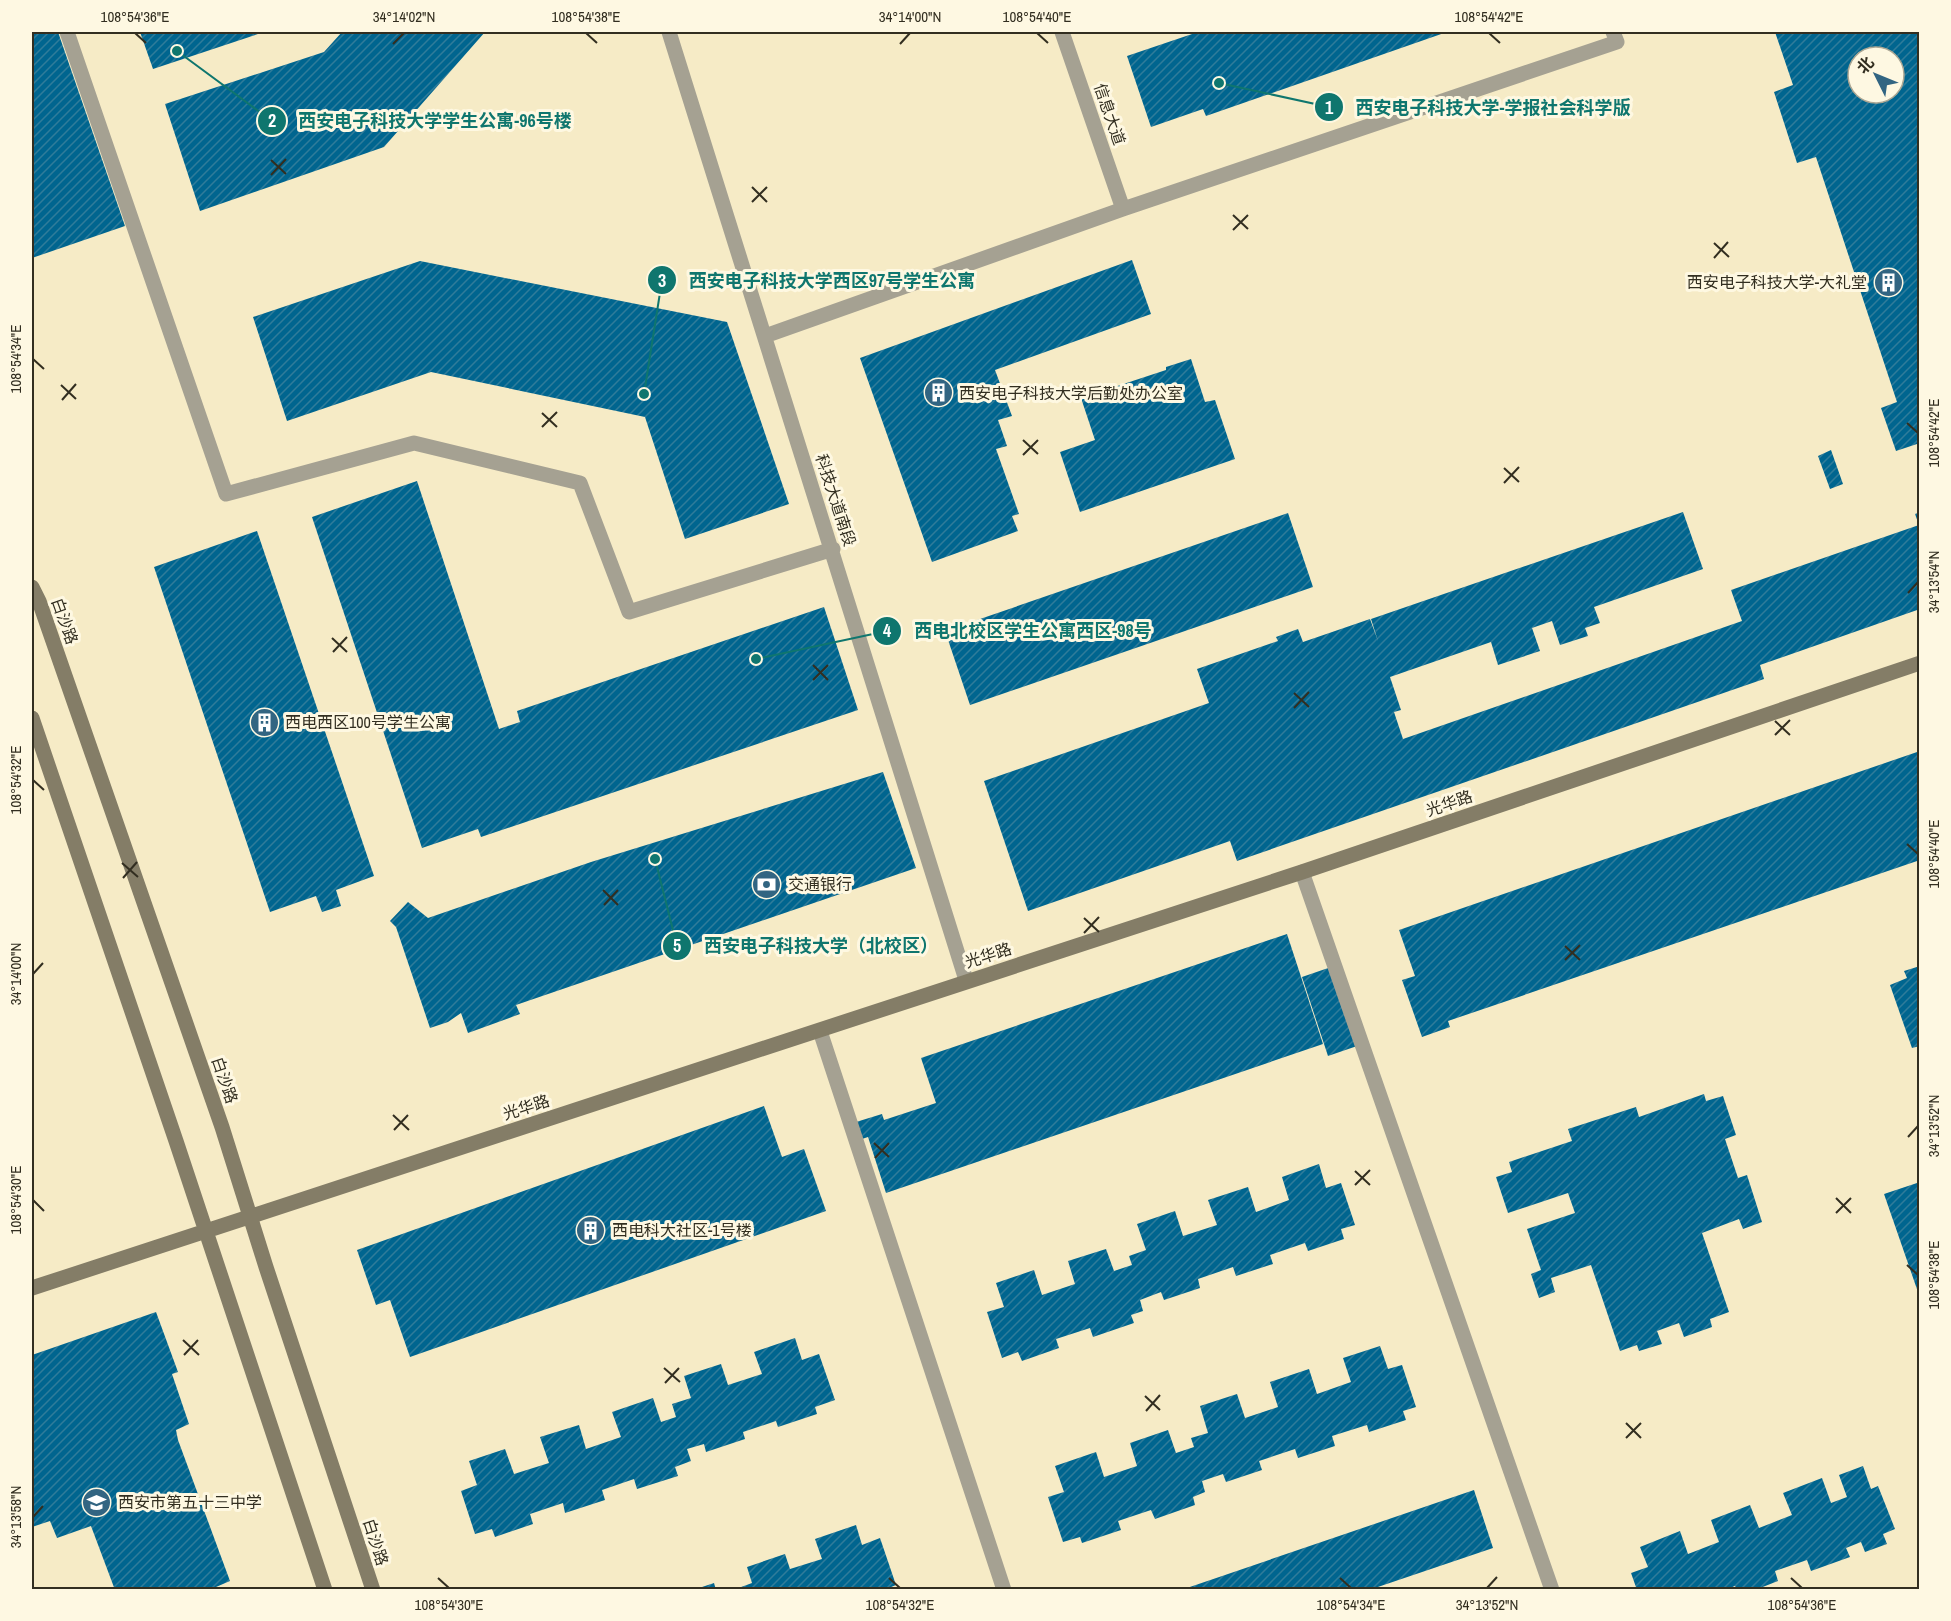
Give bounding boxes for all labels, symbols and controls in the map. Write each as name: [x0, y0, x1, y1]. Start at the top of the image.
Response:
text: 108°54'36"E: [101, 6, 169, 27]
text: 34°14'02"N: [373, 6, 435, 27]
text: 108°54'38"E: [552, 6, 620, 27]
text: 34°14'00"N: [879, 6, 941, 27]
text: 108°54'40"E: [1003, 6, 1071, 27]
text: 108°54'42"E: [1455, 6, 1523, 27]
north arrow: [1846, 45, 1906, 105]
text: 北: [1852, 51, 1879, 78]
street label: 信息大道: [1089, 80, 1131, 148]
callout: 西安电子科技大学-学报社会科学版: [1314, 89, 1643, 125]
text: 1: [1325, 95, 1334, 120]
text: 西安电子科技大学-学报社会科学版: [1356, 95, 1630, 120]
callout: 西安电子科技大学学生公寓-96号楼: [257, 103, 584, 139]
text: 2: [268, 108, 276, 133]
text: 西安电子科技大学学生公寓-96号楼: [298, 108, 572, 133]
callout: 西安电子科技大学西区97号学生公寓: [647, 262, 988, 298]
building icon: 西安电子科技大学-大礼堂: [1872, 266, 1904, 298]
text: 3: [658, 268, 666, 293]
text: 西安电子科技大学西区97号学生公寓: [689, 268, 975, 293]
place label: 西安电子科技大学-大礼堂: [1687, 271, 1867, 293]
text: 108°54'34"E: [5, 325, 26, 393]
building icon: 西安电子科技大学后勤处办公室: [922, 377, 954, 409]
place label: 西安电子科技大学后勤处办公室: [959, 382, 1183, 404]
text: 108°54'42"E: [1923, 399, 1944, 467]
street label: 科技大道南段: [811, 451, 861, 549]
text: 34°13'54"N: [1923, 551, 1944, 613]
street label: 白沙路: [46, 595, 84, 647]
callout: 西电北校区学生公寓西区-98号: [872, 613, 1163, 649]
text: 4: [883, 618, 892, 643]
text: 西电北校区学生公寓西区-98号: [914, 618, 1152, 643]
building icon: 西电西区100号学生公寓: [248, 706, 280, 738]
place label: 西电西区100号学生公寓: [285, 711, 451, 733]
text: 108°54'32"E: [5, 746, 26, 814]
street label: 光华路: [1423, 785, 1475, 821]
text: 108°54'40"E: [1923, 820, 1944, 888]
bank icon: 交通银行: [751, 868, 783, 900]
place label: 交通银行: [788, 873, 852, 895]
callout: 西安电子科技大学（北校区）: [662, 928, 950, 964]
text: 5: [673, 933, 681, 958]
text: 西安电子科技大学（北校区）: [704, 933, 938, 958]
street label: 光华路: [962, 937, 1014, 973]
text: 34°14'00"N: [5, 943, 26, 1005]
street label: 白沙路: [207, 1054, 243, 1106]
street label: 光华路: [500, 1089, 552, 1125]
text: 34°13'52"N: [1923, 1095, 1944, 1157]
text: 108°54'30"E: [5, 1166, 26, 1234]
building icon: 西电科大社区-1号楼: [575, 1214, 607, 1246]
place label: 西电科大社区-1号楼: [612, 1219, 752, 1241]
text: 108°54'38"E: [1923, 1241, 1944, 1309]
text: 34°13'58"N: [5, 1486, 26, 1548]
school or university icon: 西安市第五十三中学: [81, 1486, 113, 1518]
place label: 西安市第五十三中学: [118, 1491, 262, 1513]
street label: 白沙路: [358, 1516, 394, 1568]
text: 108°54'30"E: [415, 1594, 483, 1615]
text: 108°54'32"E: [866, 1594, 934, 1615]
text: 108°54'34"E: [1317, 1594, 1385, 1615]
text: 34°13'52"N: [1456, 1594, 1518, 1615]
text: 108°54'36"E: [1768, 1594, 1836, 1615]

